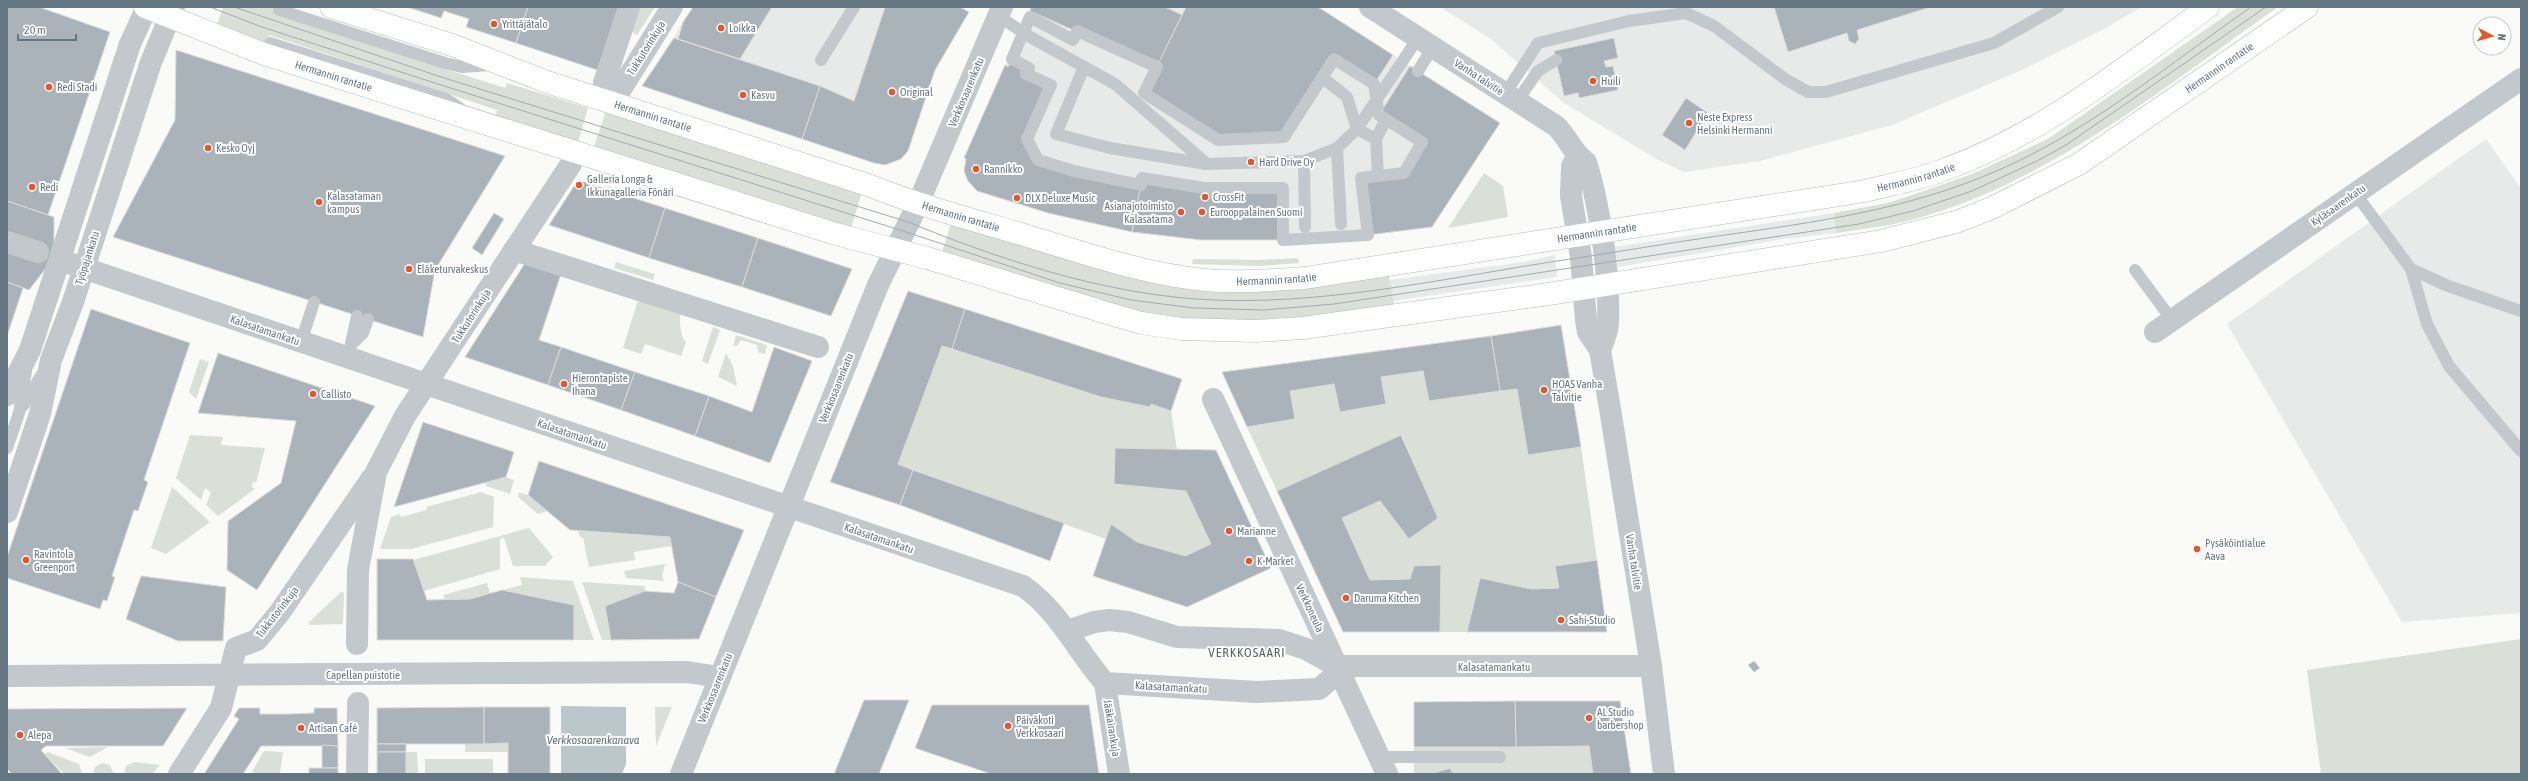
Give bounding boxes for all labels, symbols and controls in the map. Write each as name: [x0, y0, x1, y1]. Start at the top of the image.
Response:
scale bar: [18, 16, 76, 42]
north arrow: [2472, 16, 2512, 56]
place label: Yrittäjätalo: [502, 18, 548, 30]
marker: Yrittäjätalo: [489, 19, 499, 29]
street label: Tukkutorinkuja: [625, 19, 667, 77]
place label: Loikka: [729, 22, 756, 34]
text: 20 m: [24, 23, 46, 37]
marker: Loikka: [716, 23, 726, 33]
text: N: [2496, 33, 2508, 41]
street label: Hermannin rantatie: [2183, 40, 2256, 95]
street label: Verkkosaarenkatu: [946, 56, 986, 128]
street label: Vanha talvitie: [1452, 57, 1506, 97]
street label: Hermannin rantatie: [294, 58, 374, 94]
place label: Huili: [1601, 75, 1621, 87]
marker: Huili: [1588, 76, 1598, 86]
place label: Redi Stadi: [57, 81, 97, 93]
marker: Redi Stadi: [44, 82, 54, 92]
place label: Original: [900, 86, 933, 98]
marker: Original: [887, 87, 897, 97]
place label: Kasvu: [751, 89, 775, 101]
marker: Kasvu: [738, 90, 748, 100]
street label: Hermannin rantatie: [613, 98, 693, 134]
place label: Neste Express Helsinki Hermanni: [1697, 111, 1772, 136]
marker: Neste Express Helsinki Hermanni: [1684, 118, 1694, 128]
place label: Kesko Oyj: [216, 142, 255, 154]
marker: Kesko Oyj: [203, 143, 213, 153]
place label: Hard Drive Oy: [1259, 156, 1315, 168]
marker: Hard Drive Oy: [1246, 157, 1256, 167]
street label: Hermannin rantatie: [1876, 160, 1956, 194]
place label: Rannikko: [984, 163, 1022, 175]
marker: Rannikko: [971, 164, 981, 174]
place label: Galleria Longa & Ikkunagalleria Fönäri: [587, 173, 674, 198]
marker: Galleria Longa & Ikkunagalleria Fönäri: [574, 180, 584, 190]
place label: Redi: [40, 181, 58, 193]
marker: Redi: [27, 182, 37, 192]
street label: Kyläsaarenkatu: [2308, 182, 2368, 228]
place label: Kalasataman kampus: [327, 190, 381, 215]
place label: CrossFit: [1213, 191, 1244, 203]
place label: DLX Deluxe Music: [1025, 192, 1096, 204]
marker: CrossFit: [1200, 192, 1210, 202]
marker: DLX Deluxe Music: [1012, 193, 1022, 203]
marker: Kalasataman kampus: [314, 197, 324, 207]
street label: Hermannin rantatie: [921, 199, 1001, 233]
place label: Asianajotoimisto Kalasatama: [1105, 200, 1173, 225]
place label: Eurooppalainen Suomi: [1210, 206, 1302, 218]
marker: Asianajotoimisto Kalasatama: [1176, 207, 1186, 217]
marker: Eurooppalainen Suomi: [1197, 207, 1207, 217]
street label: Hermannin rantatie: [1556, 221, 1637, 245]
street label: Työpajankatu: [73, 230, 101, 286]
place label: Eläketurvakeskus: [417, 263, 488, 275]
marker: Eläketurvakeskus: [404, 264, 414, 274]
street label: Hermannin rantatie: [1236, 270, 1317, 287]
street label: Tukkutorinkuja: [449, 287, 493, 345]
street label: Kalasatamankatu: [229, 313, 301, 347]
street label: Verkkosaarenkatu: [817, 351, 855, 425]
place label: Hierontapiste Ihana: [572, 372, 628, 397]
place label: HOAS Vanha Talvitie: [1552, 378, 1602, 403]
marker: Hierontapiste Ihana: [559, 379, 569, 389]
marker: HOAS Vanha Talvitie: [1539, 385, 1549, 395]
place label: Callisto: [321, 388, 352, 400]
marker: Callisto: [308, 389, 318, 399]
street label: Kalasatamankatu: [536, 417, 608, 451]
street label: Kalasatamankatu: [843, 521, 915, 555]
place label: Marianne: [1237, 525, 1276, 537]
marker: Marianne: [1224, 526, 1234, 536]
street label: Vanha talvitie: [1624, 533, 1644, 591]
place label: Pysäköintialue Aava: [2205, 537, 2266, 562]
marker: Pysäköintialue Aava: [2192, 544, 2202, 554]
place label: Ravintola Greenport: [34, 548, 75, 573]
marker: Ravintola Greenport: [21, 555, 31, 565]
place label: K-Market: [1257, 555, 1294, 567]
marker: K-Market: [1244, 556, 1254, 566]
street label: Verkkoneula: [1294, 582, 1326, 634]
street label: Tukkutorinkuja: [253, 584, 301, 640]
place label: Daruma Kitchen: [1354, 592, 1419, 604]
marker: Daruma Kitchen: [1341, 593, 1351, 603]
place label: Sahi-Studio: [1569, 614, 1615, 626]
marker: Sahi-Studio: [1556, 615, 1566, 625]
district label: VERKKOSAARI: [1208, 645, 1286, 660]
street label: Verkkosaarenkatu: [696, 651, 734, 725]
street label: Kalasatamankatu: [1458, 661, 1530, 673]
street label: Capellan puistotie: [326, 669, 400, 681]
street label: Kalasatamankatu: [1135, 679, 1207, 695]
street label: Jääkairankuja: [1102, 699, 1122, 757]
place label: AL Studio barbershop: [1597, 706, 1644, 731]
marker: AL Studio barbershop: [1584, 713, 1594, 723]
place label: Päiväkoti Verkkosaari: [1016, 714, 1064, 739]
marker: Päiväkoti Verkkosaari: [1003, 721, 1013, 731]
place label: Artisan Café: [309, 722, 357, 734]
marker: Artisan Café: [296, 723, 306, 733]
place label: Alepa: [28, 729, 52, 741]
marker: Alepa: [15, 730, 25, 740]
water label: Verkkosaarenkanava: [547, 733, 640, 747]

